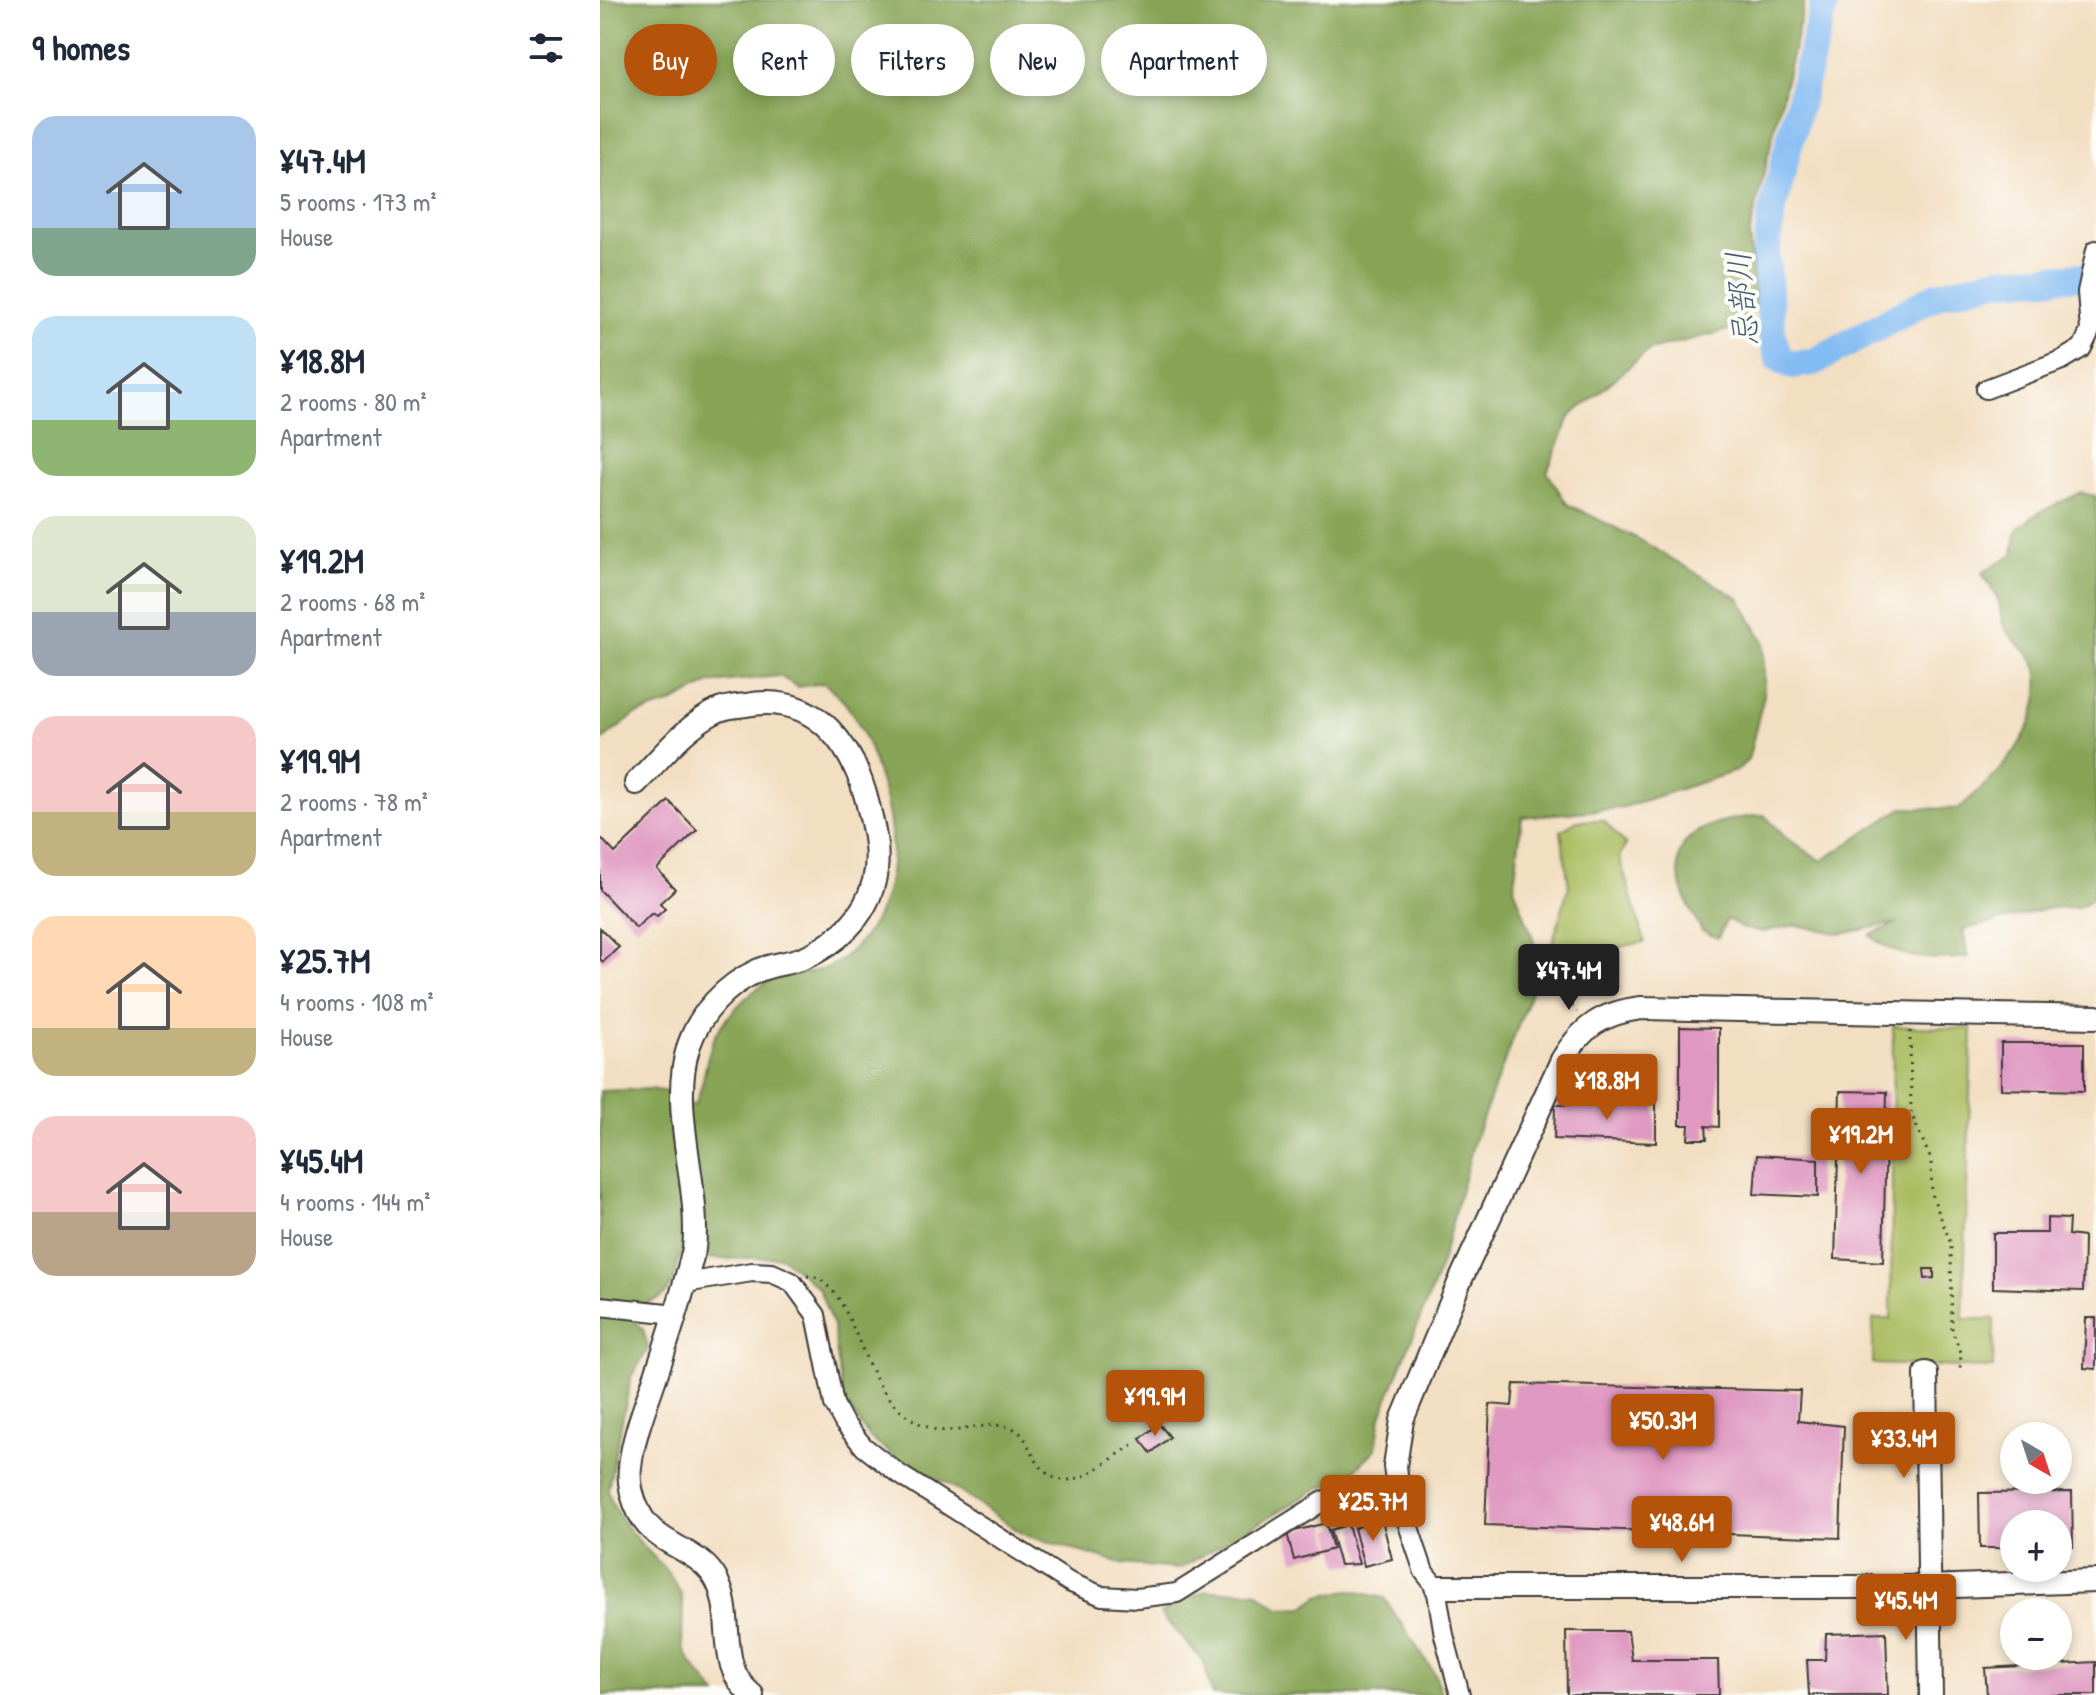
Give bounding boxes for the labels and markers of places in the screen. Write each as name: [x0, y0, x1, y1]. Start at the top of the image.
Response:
pin: ¥47.4M: [1504, 944, 1634, 1012]
pin: ¥18.8M: [1542, 1054, 1672, 1122]
pin: ¥19.2M: [1796, 1108, 1926, 1176]
pin: ¥19.9M: [1090, 1370, 1220, 1438]
pin: ¥50.3M: [1598, 1394, 1728, 1462]
pin: ¥33.4M: [1839, 1412, 1969, 1480]
pin: ¥25.7M: [1308, 1475, 1438, 1543]
pin: ¥48.6M: [1617, 1496, 1747, 1564]
pin: ¥45.4M: [1841, 1574, 1971, 1642]

